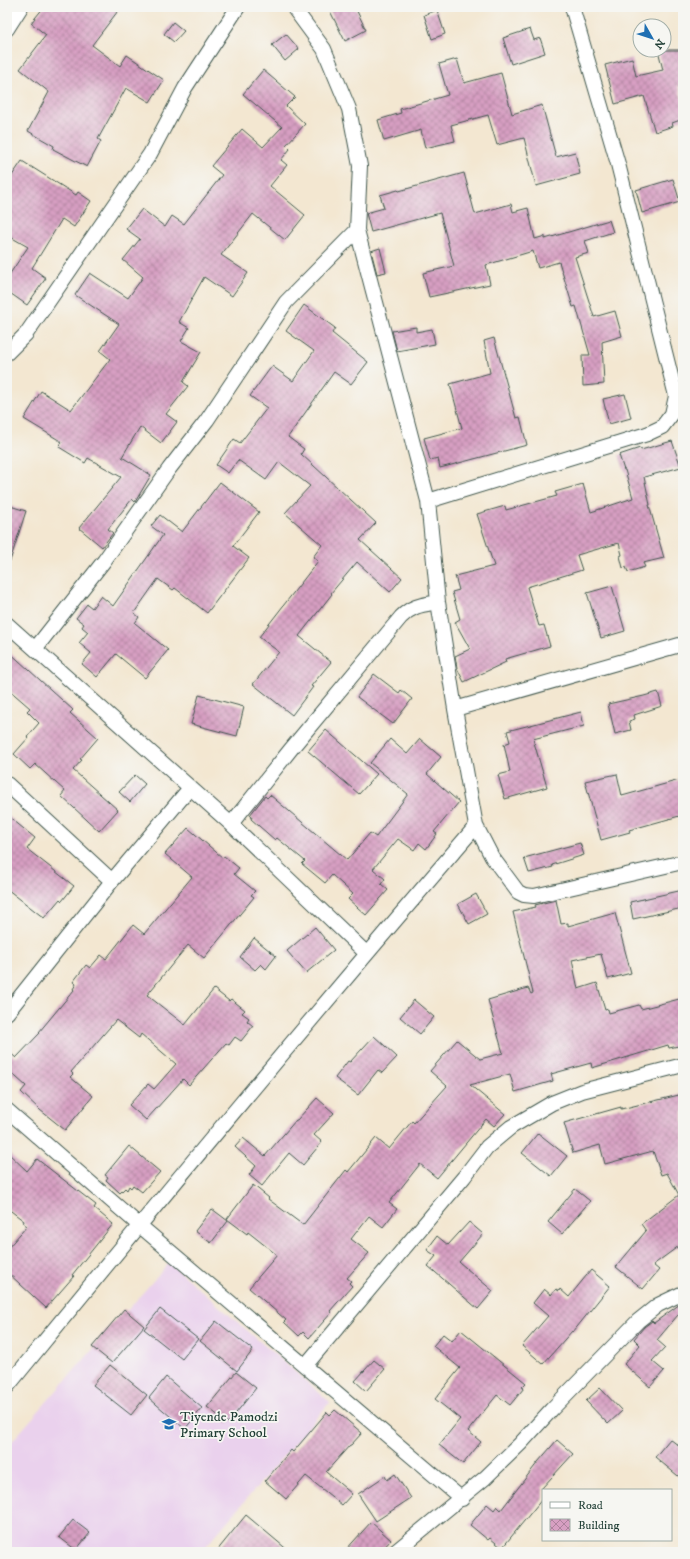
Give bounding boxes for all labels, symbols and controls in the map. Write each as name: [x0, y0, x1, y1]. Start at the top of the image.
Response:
north arrow: [632, 18, 672, 58]
text: N: [651, 36, 667, 52]
place label: Tiyende Pamodzi Primary School: [180, 1408, 278, 1442]
school or university icon: Tiyende Pamodzi Primary School: [161, 1416, 177, 1432]
legend: [542, 1489, 672, 1541]
text: Road: [578, 1498, 603, 1513]
text: Building: [578, 1518, 619, 1533]

